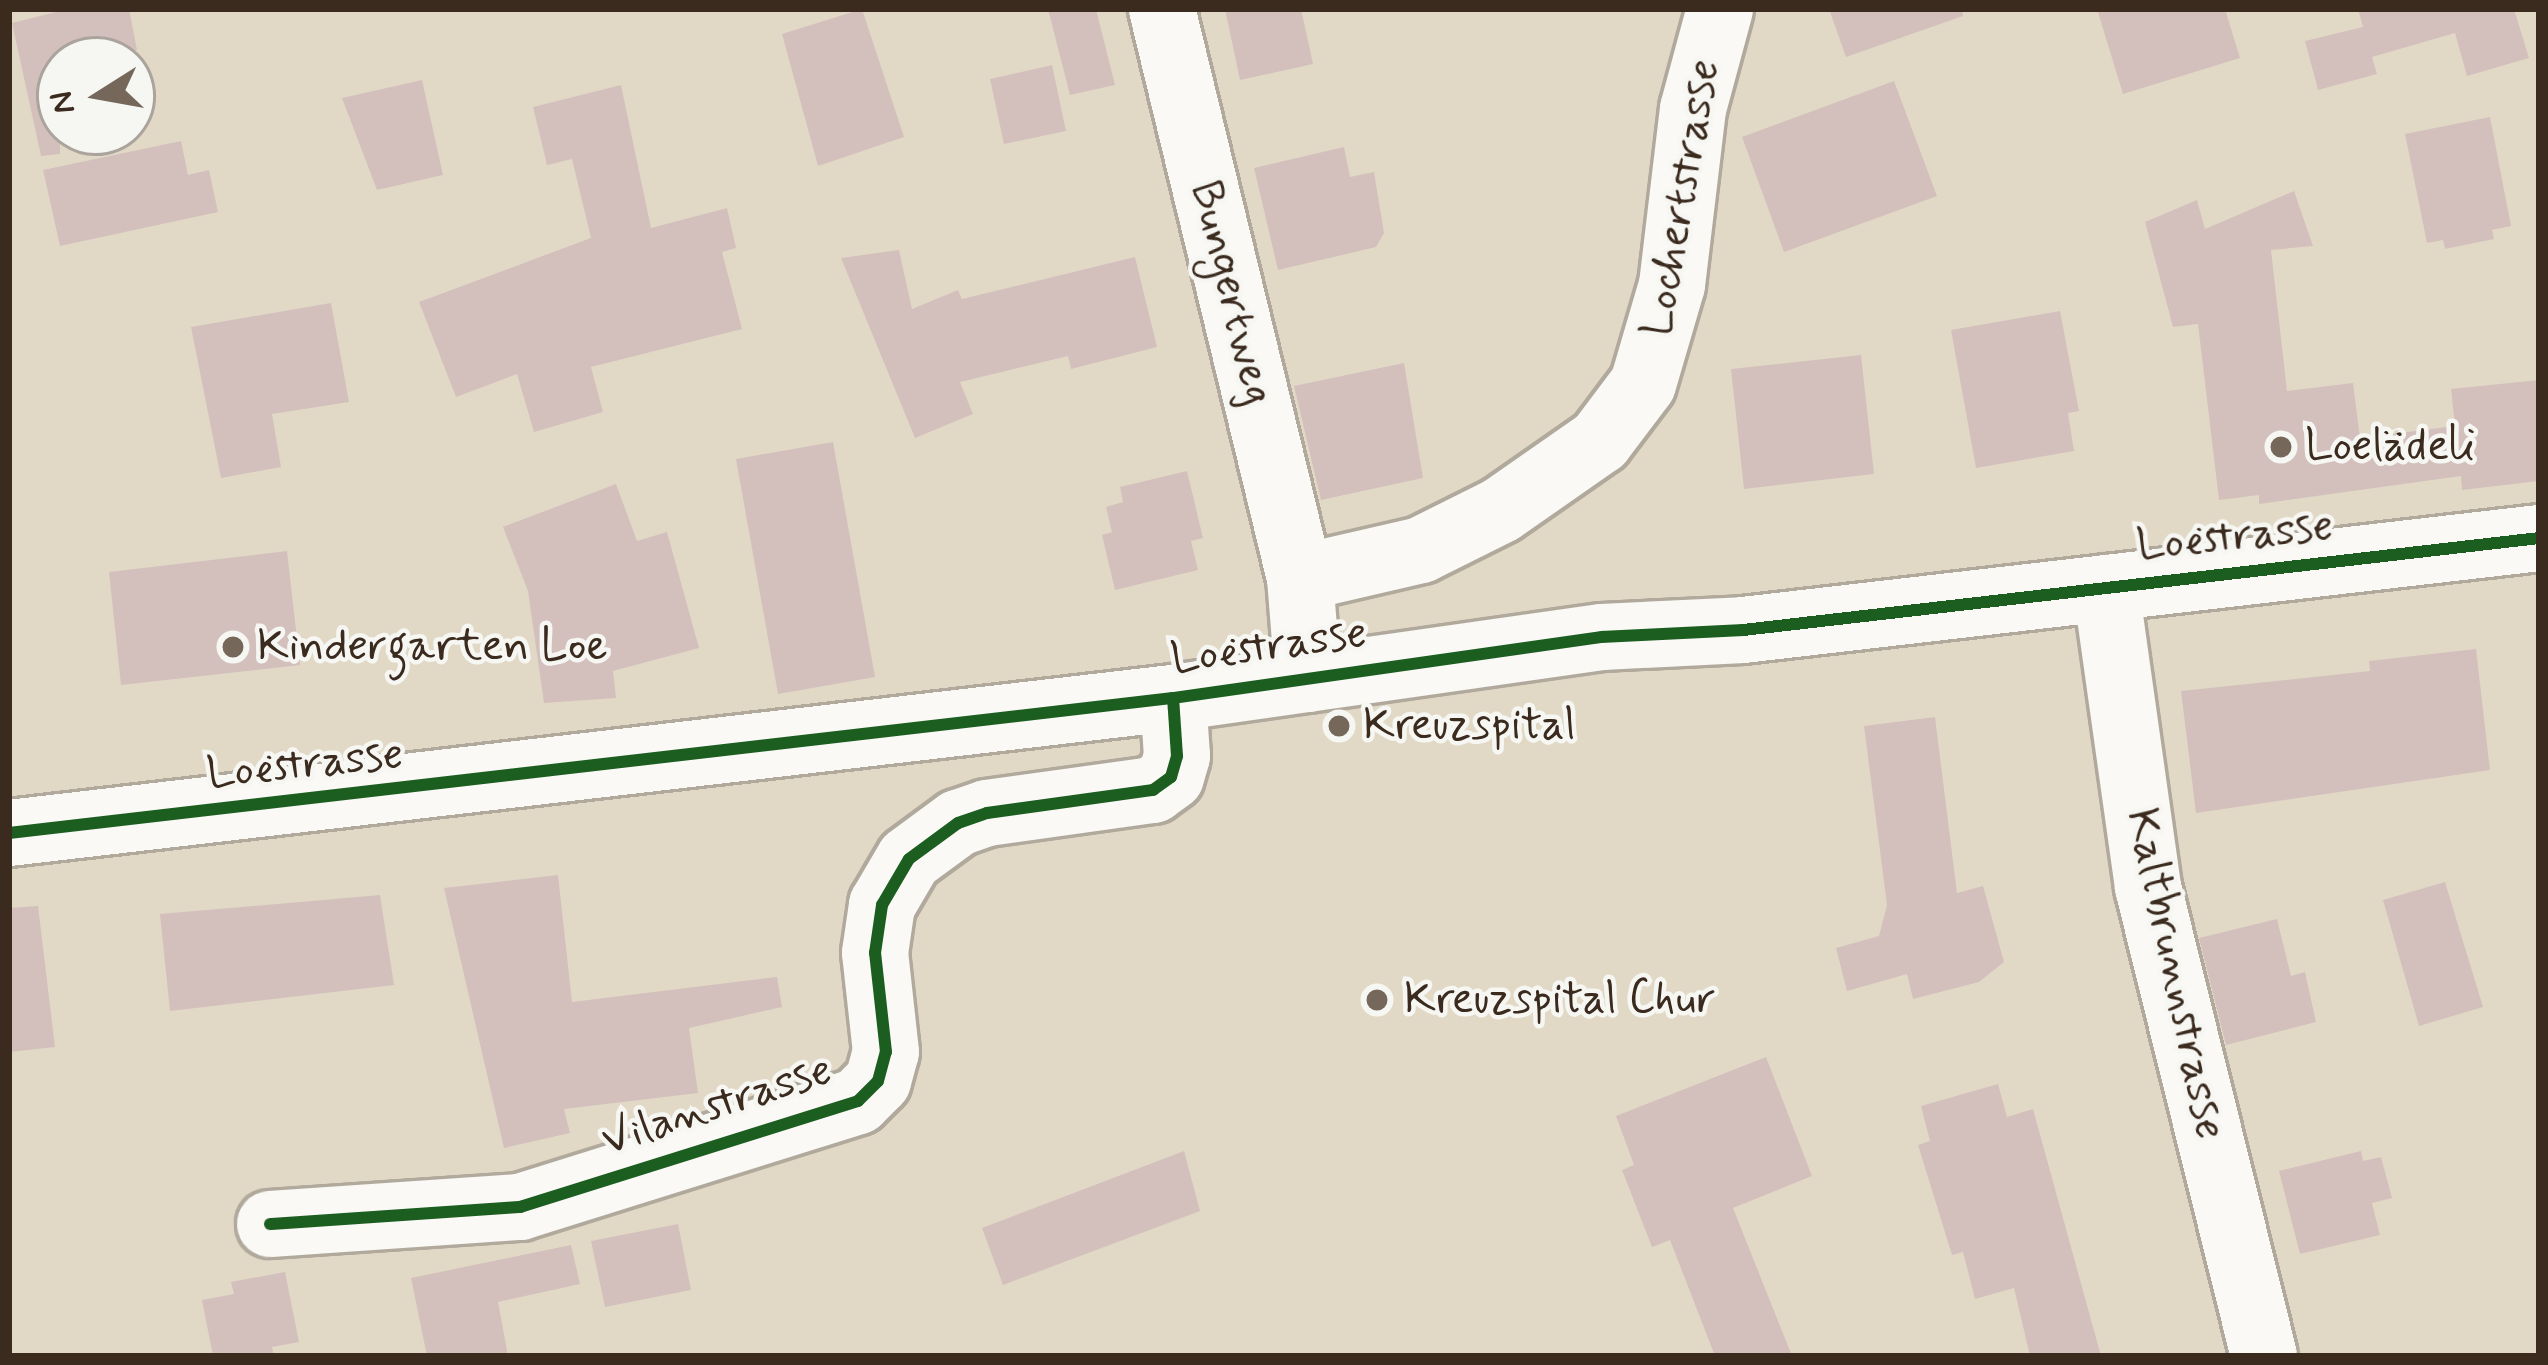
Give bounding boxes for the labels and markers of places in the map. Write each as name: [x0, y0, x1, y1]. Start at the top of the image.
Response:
place label: Loelädeli: [2305, 420, 2475, 474]
marker: Loelädeli: [2268, 434, 2294, 460]
place label: Kindergarten Loe: [257, 620, 608, 674]
marker: Kindergarten Loe: [220, 634, 246, 660]
place label: Kreuzspital: [1363, 699, 1576, 753]
marker: Kreuzspital: [1326, 713, 1352, 739]
place label: Kreuzspital Chur: [1404, 973, 1727, 1027]
marker: Kreuzspital Chur: [1361, 984, 1393, 1016]

